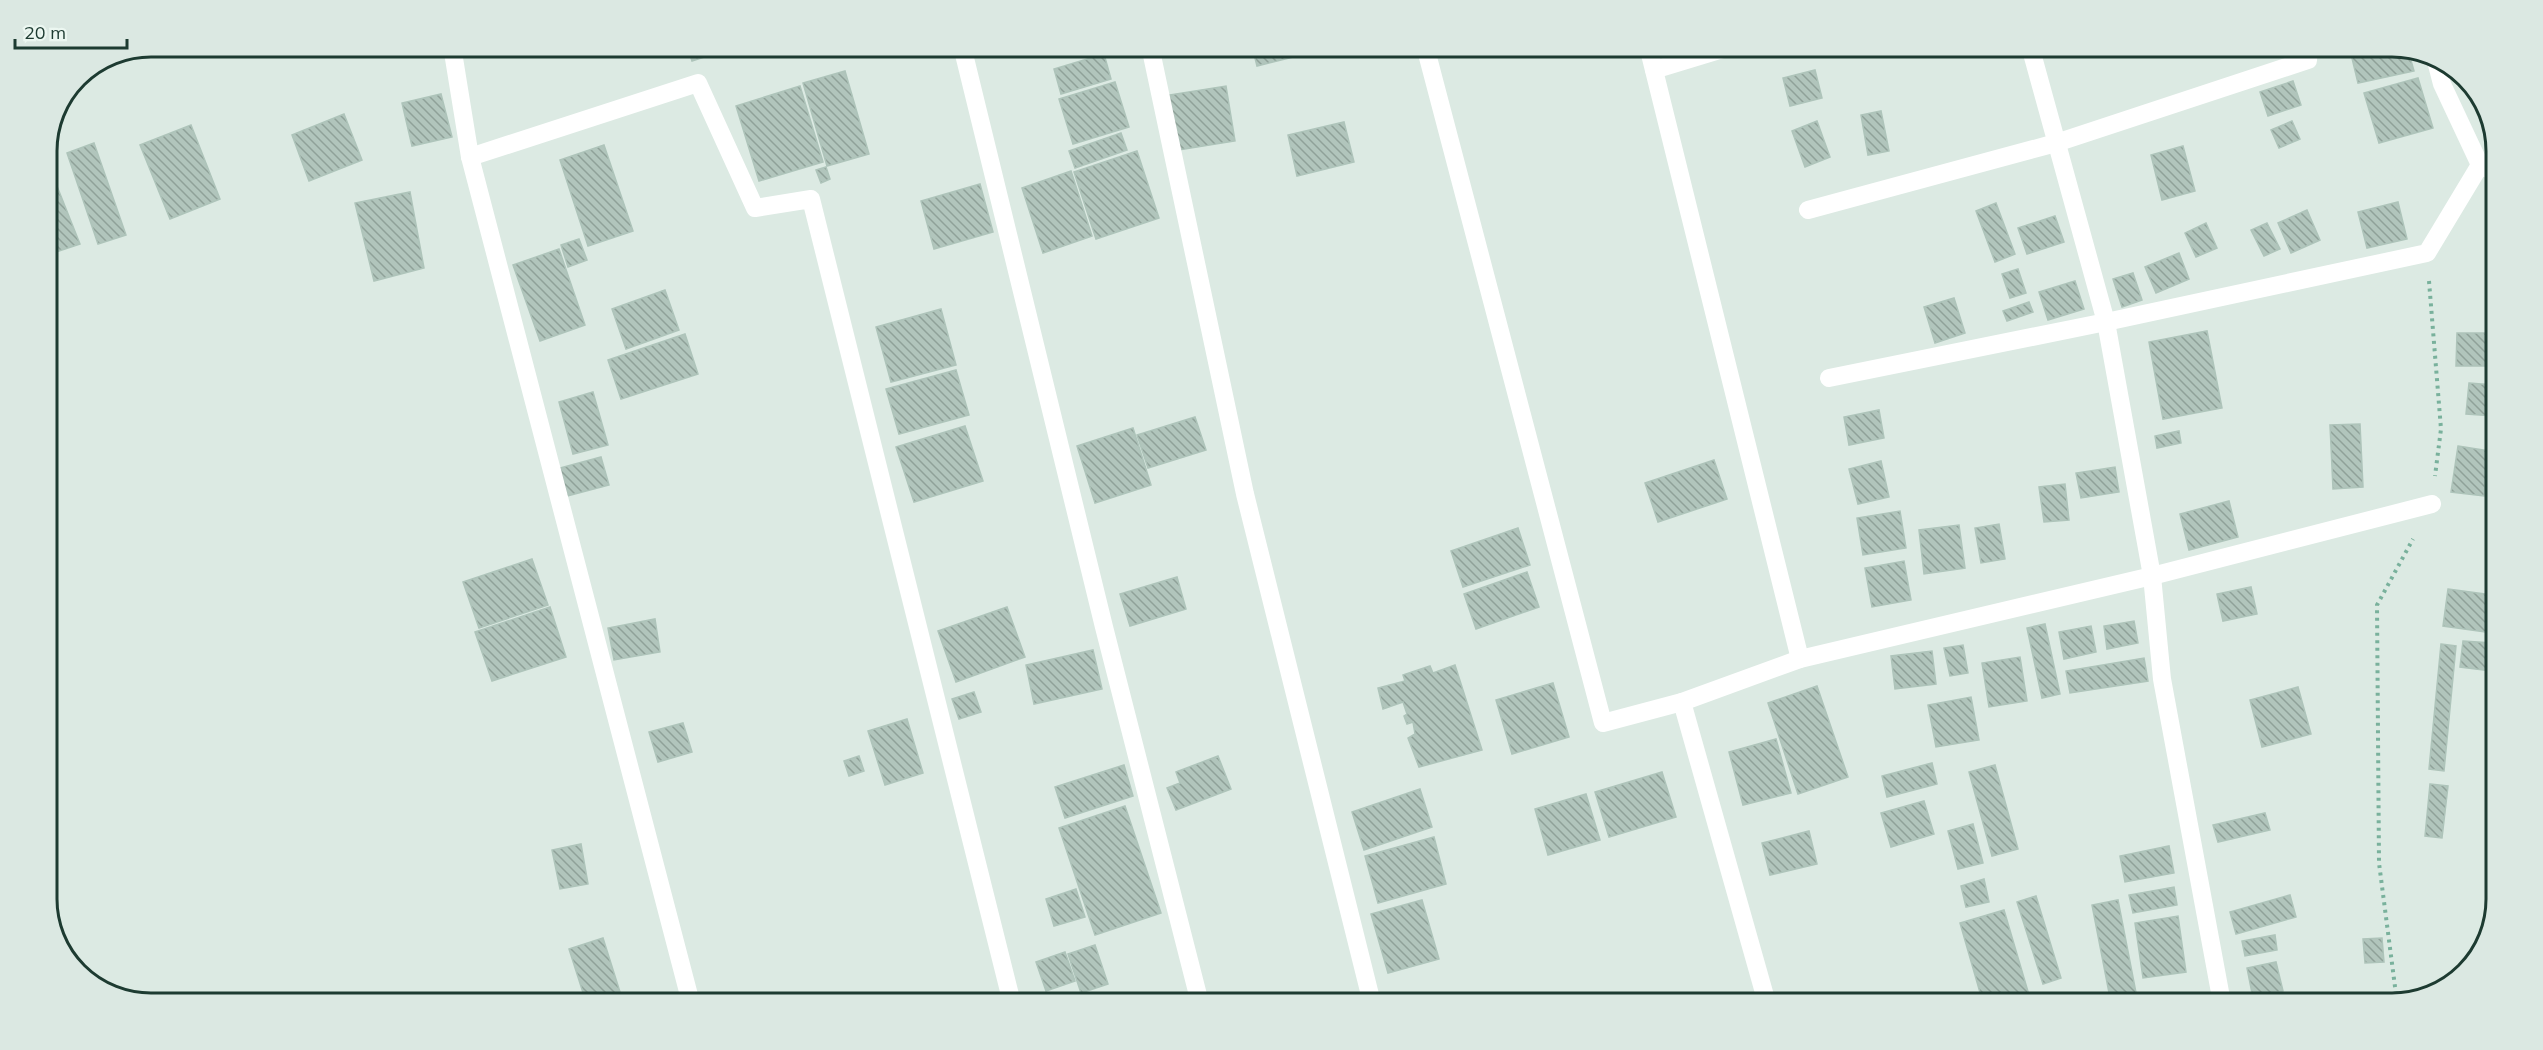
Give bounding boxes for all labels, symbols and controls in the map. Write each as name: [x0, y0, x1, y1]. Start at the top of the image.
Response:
scale bar: [15, 12, 128, 50]
text: 20 m: [24, 21, 66, 44]

